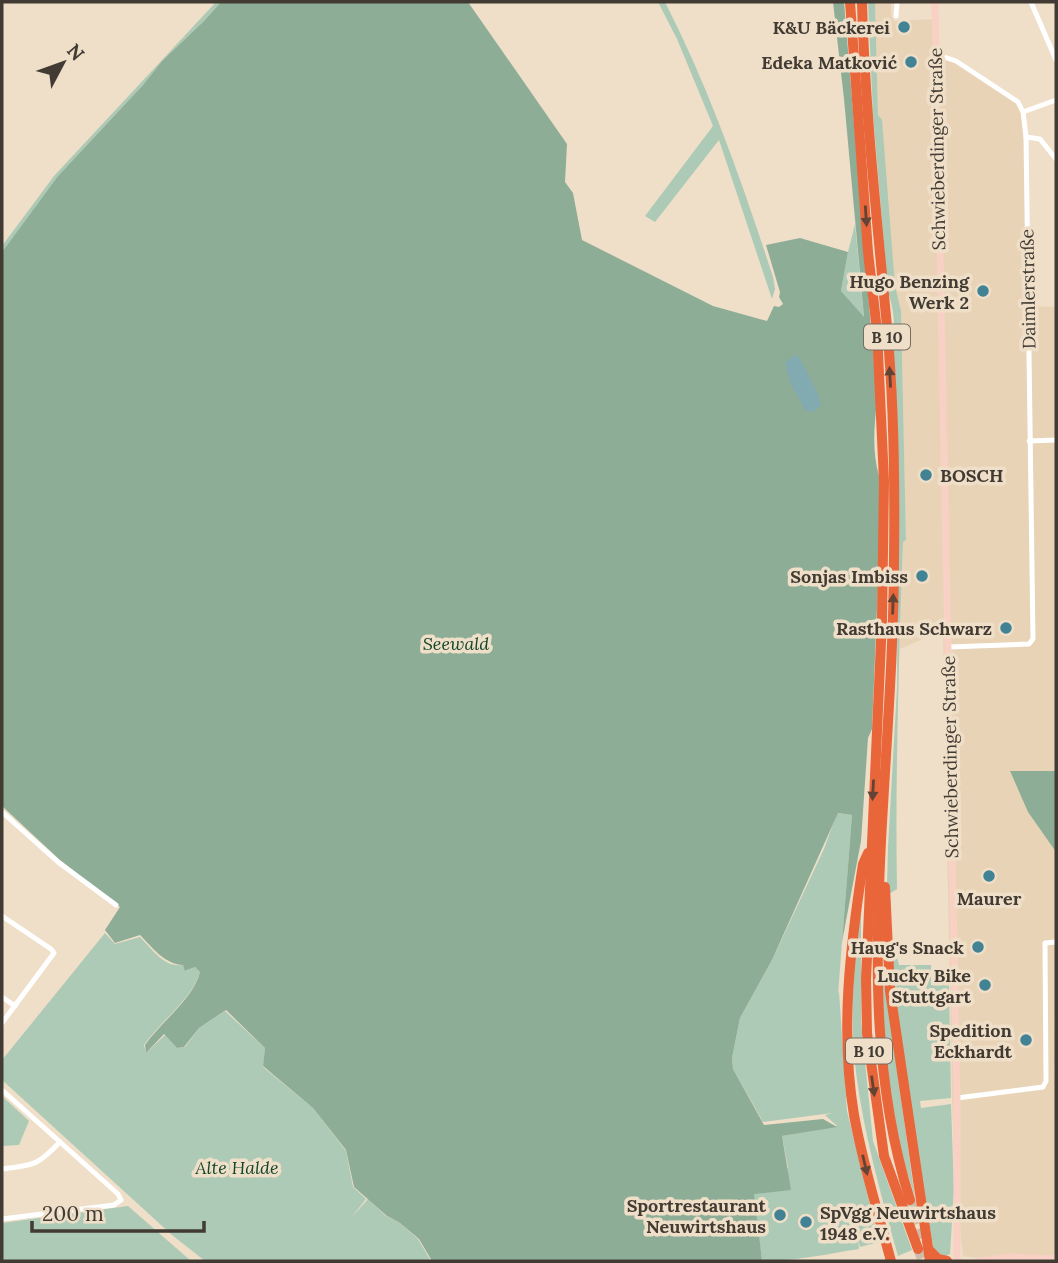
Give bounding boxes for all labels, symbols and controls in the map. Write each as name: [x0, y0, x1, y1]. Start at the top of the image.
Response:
place label: K&U Bäckerei: [772, 16, 890, 39]
marker: K&U Bäckerei: [896, 19, 912, 35]
north arrow: [28, 28, 98, 98]
text: N: [62, 38, 90, 65]
street label: Schwieberdinger Straße: [924, 47, 950, 250]
place label: Edeka Matković: [761, 51, 898, 74]
marker: Edeka Matković: [903, 54, 919, 70]
one-way arrow: [860, 206, 871, 228]
street label: Daimlerstraße: [1015, 228, 1041, 349]
place label: Hugo Benzing Werk 2: [849, 270, 970, 314]
marker: Hugo Benzing Werk 2: [975, 283, 991, 299]
road number: B 10: [864, 324, 910, 350]
one-way arrow: [884, 365, 895, 387]
place label: BOSCH: [940, 464, 1003, 487]
marker: BOSCH: [918, 467, 934, 483]
place label: Sonjas Imbiss: [790, 565, 908, 588]
marker: Sonjas Imbiss: [914, 568, 930, 584]
one-way arrow: [887, 593, 898, 615]
place label: Rasthaus Schwarz: [836, 617, 992, 640]
marker: Rasthaus Schwarz: [998, 620, 1014, 636]
park label: Seewald: [423, 632, 489, 655]
street label: Schwieberdinger Straße: [937, 655, 963, 858]
one-way arrow: [868, 779, 879, 801]
marker: Maurer: [981, 868, 997, 884]
place label: Maurer: [957, 887, 1022, 910]
place label: Haug's Snack: [850, 936, 964, 959]
marker: Haug's Snack: [970, 939, 986, 955]
place label: Lucky Bike Stuttgart: [877, 964, 972, 1008]
marker: Lucky Bike Stuttgart: [977, 977, 993, 993]
place label: Spedition Eckhardt: [929, 1019, 1013, 1063]
marker: Spedition Eckhardt: [1018, 1032, 1034, 1048]
road number: B 10: [846, 1038, 892, 1064]
one-way arrow: [867, 1075, 878, 1097]
one-way arrow: [860, 1154, 871, 1176]
park label: Alte Halde: [194, 1156, 279, 1179]
scale bar: [32, 1190, 203, 1234]
place label: Sportrestaurant Neuwirtshaus: [627, 1194, 767, 1238]
text: 200 m: [42, 1200, 104, 1227]
place label: SpVgg Neuwirtshaus 1948 e.V.: [820, 1201, 996, 1245]
marker: Sportrestaurant Neuwirtshaus: [772, 1207, 788, 1223]
marker: SpVgg Neuwirtshaus 1948 e.V.: [798, 1214, 814, 1230]

